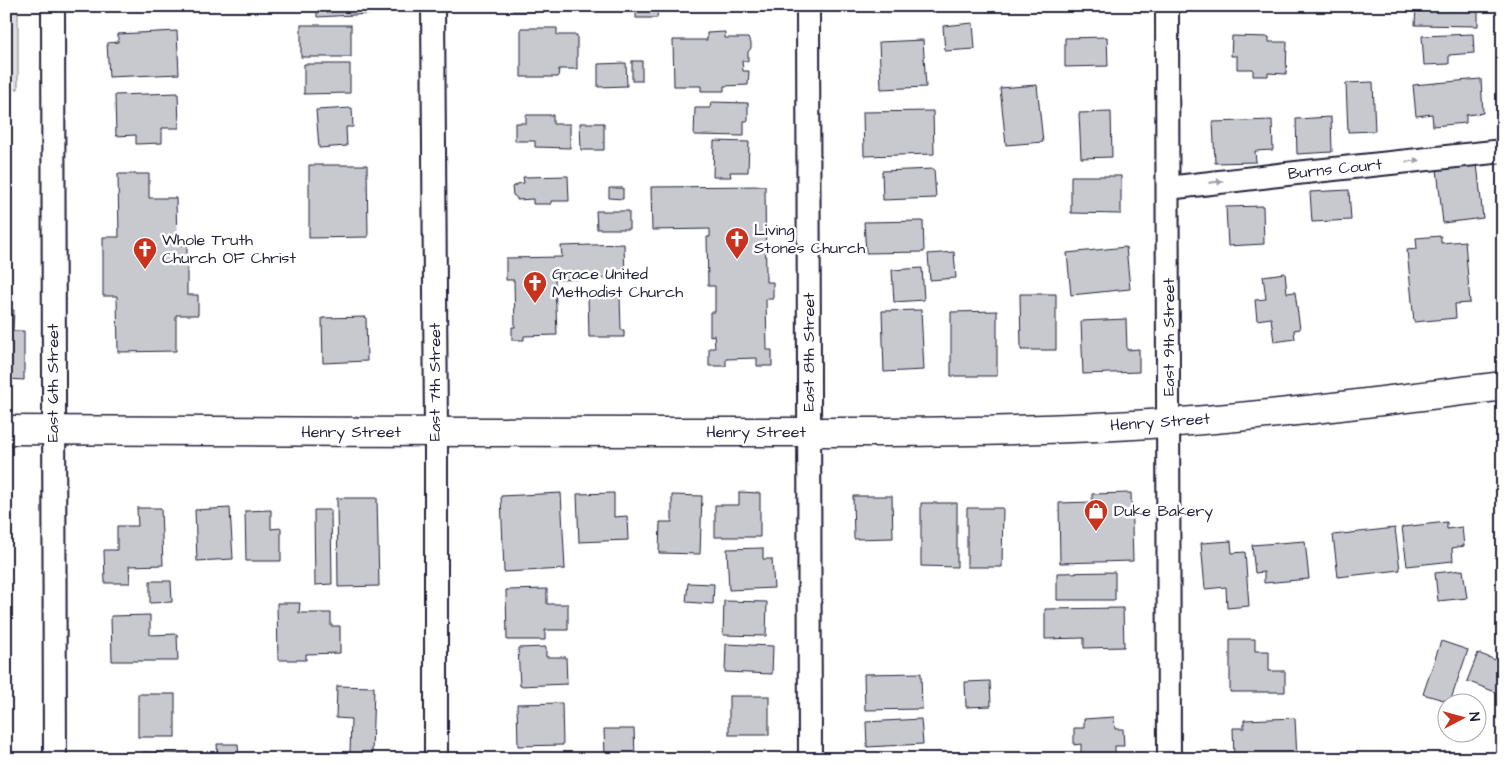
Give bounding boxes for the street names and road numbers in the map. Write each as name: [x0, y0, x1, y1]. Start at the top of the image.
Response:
street label: Burns Court: [1287, 153, 1384, 185]
street label: East 9th Street: [1158, 278, 1180, 396]
street label: East 8th Street: [798, 292, 820, 412]
street label: East 7th Street: [424, 322, 446, 441]
street label: East 6th Street: [42, 323, 64, 442]
street label: Henry Street: [1109, 408, 1211, 437]
street label: Henry Street: [301, 421, 401, 444]
street label: Henry Street: [706, 421, 806, 444]

